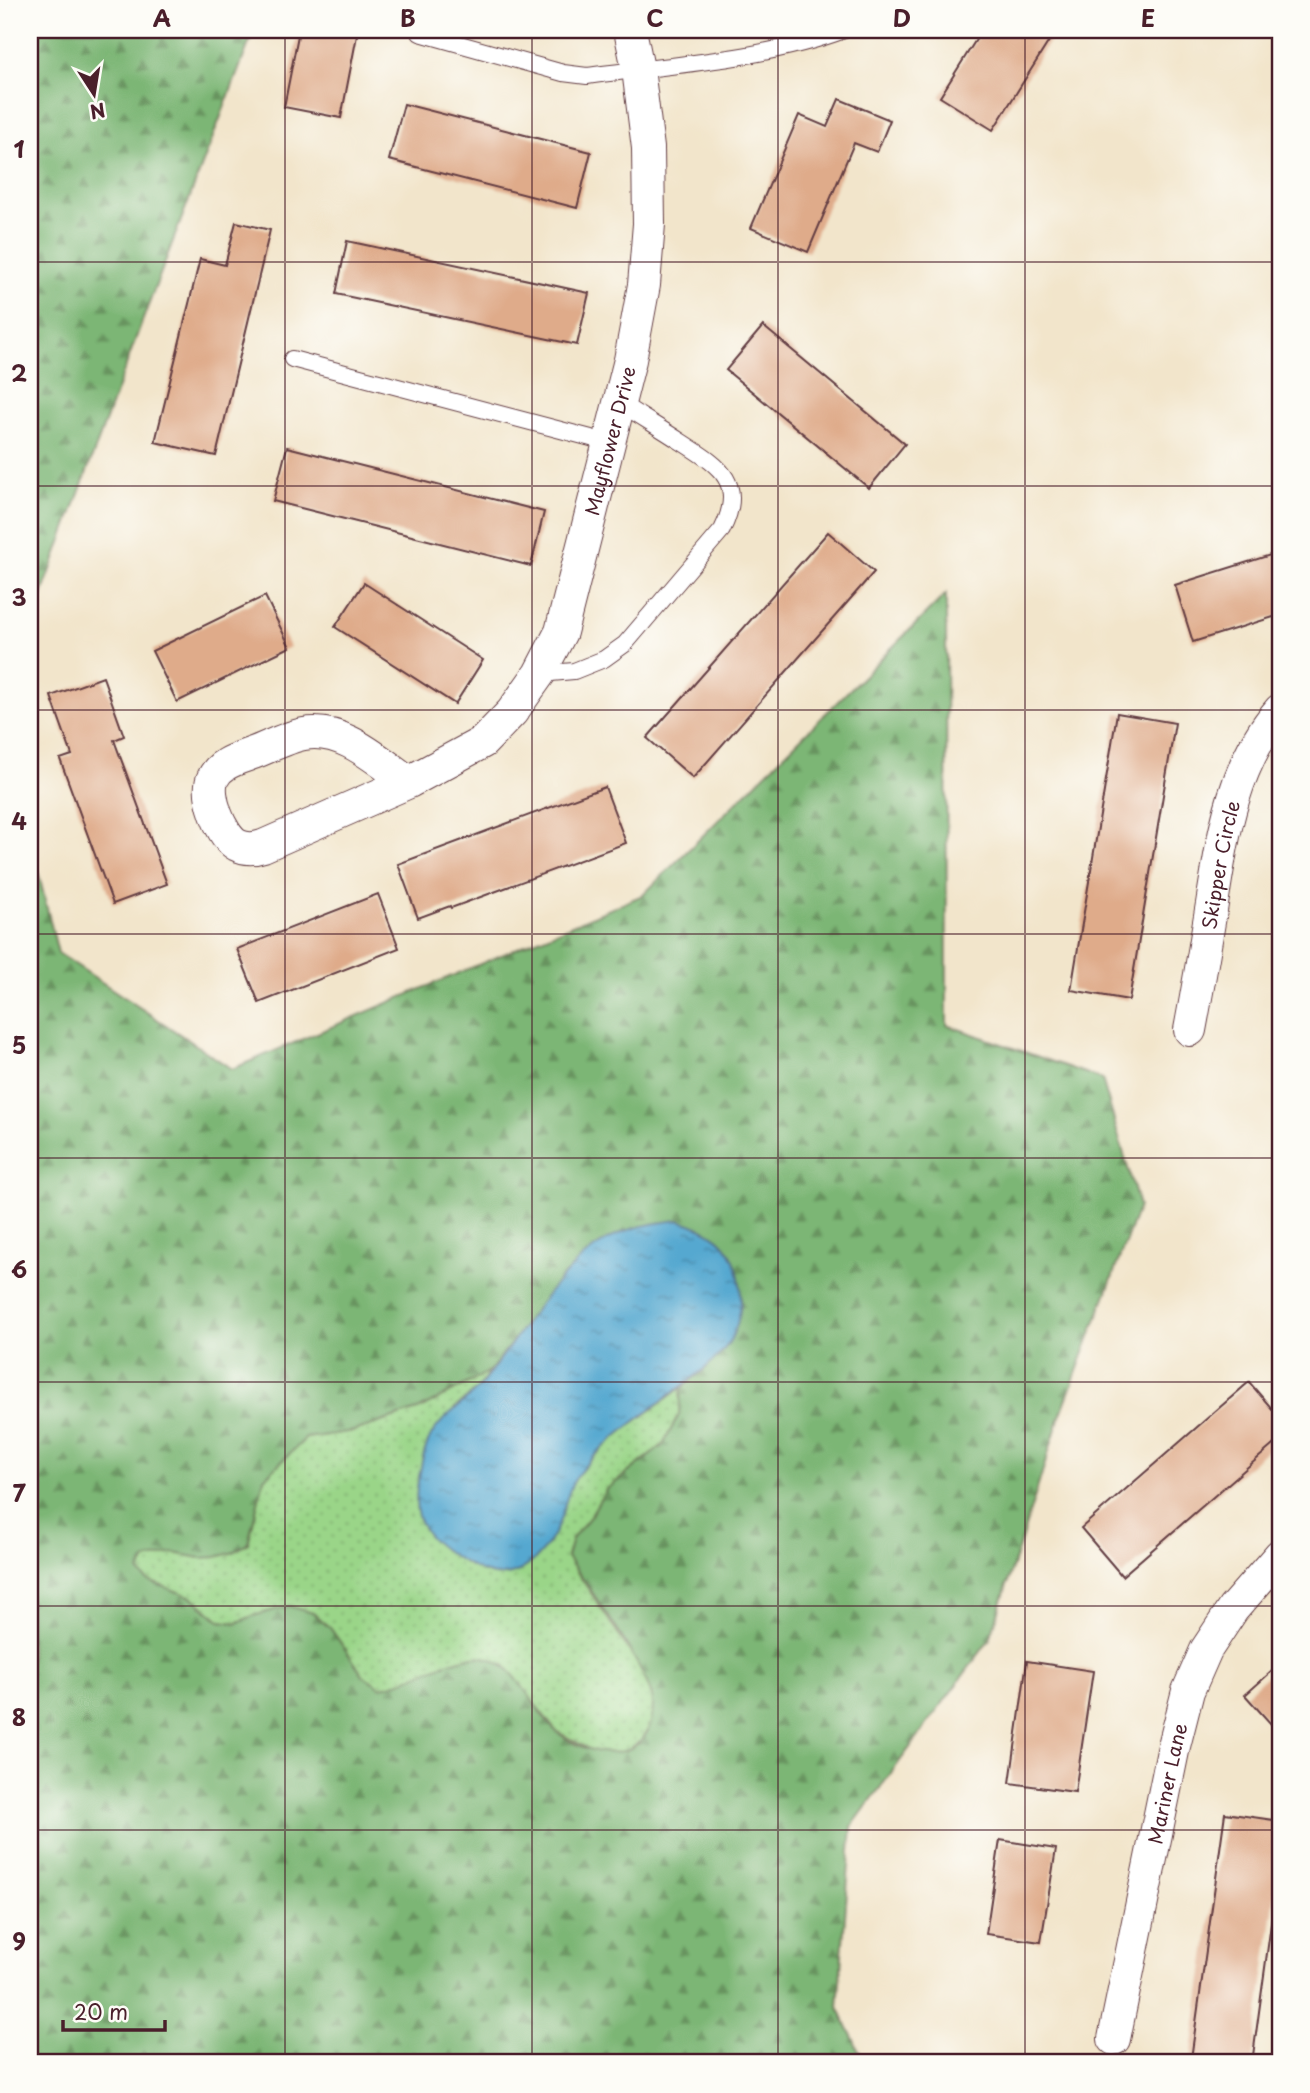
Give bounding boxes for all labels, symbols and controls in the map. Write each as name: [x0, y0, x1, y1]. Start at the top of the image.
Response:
text: A: [153, 0, 171, 35]
text: B: [400, 0, 416, 35]
text: C: [646, 0, 664, 35]
text: D: [893, 0, 911, 35]
text: E: [1141, 0, 1155, 35]
north arrow: [60, 60, 130, 130]
text: N: [87, 96, 108, 127]
text: 1: [14, 131, 25, 166]
text: 2: [11, 355, 27, 390]
street label: Mayflower Drive: [577, 363, 642, 518]
text: 3: [11, 579, 27, 614]
street label: Skipper Circle: [1194, 797, 1246, 931]
text: 4: [11, 803, 27, 838]
text: 5: [12, 1027, 26, 1062]
text: 6: [11, 1251, 27, 1286]
text: 7: [12, 1475, 26, 1510]
text: 8: [12, 1699, 26, 1734]
street label: Mariner Lane: [1140, 1720, 1193, 1846]
text: 9: [12, 1923, 26, 1958]
scale bar: [63, 1988, 164, 2032]
text: 20 m: [74, 1995, 128, 2027]

